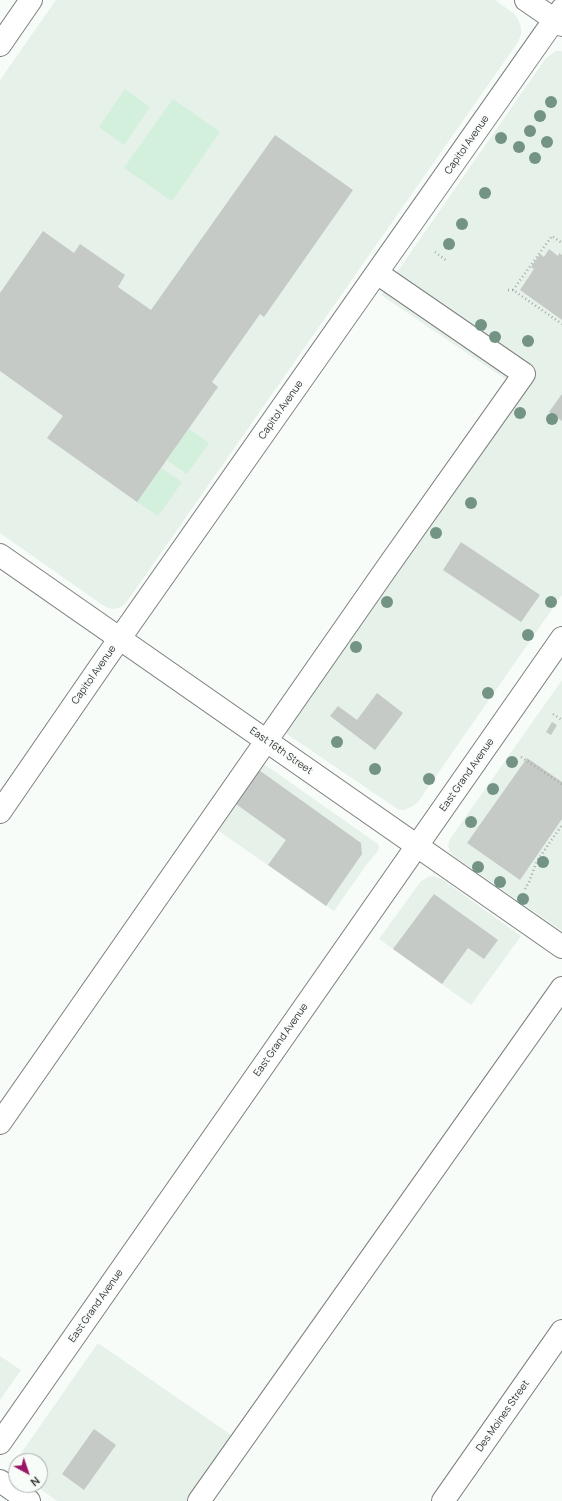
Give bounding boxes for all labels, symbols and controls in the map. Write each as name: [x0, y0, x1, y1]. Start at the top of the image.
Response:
street label: Capitol Avenue: [442, 113, 492, 177]
street label: Capitol Avenue: [256, 378, 306, 442]
street label: Capitol Avenue: [69, 643, 119, 707]
street label: East 16th Street: [247, 725, 315, 777]
street label: East Grand Avenue: [437, 736, 497, 814]
street label: East Grand Avenue: [251, 1001, 311, 1079]
street label: East Grand Avenue: [66, 1267, 126, 1345]
street label: Des Moines Street: [474, 1378, 532, 1454]
north arrow: [8, 1453, 48, 1493]
text: N: [28, 1474, 43, 1490]

